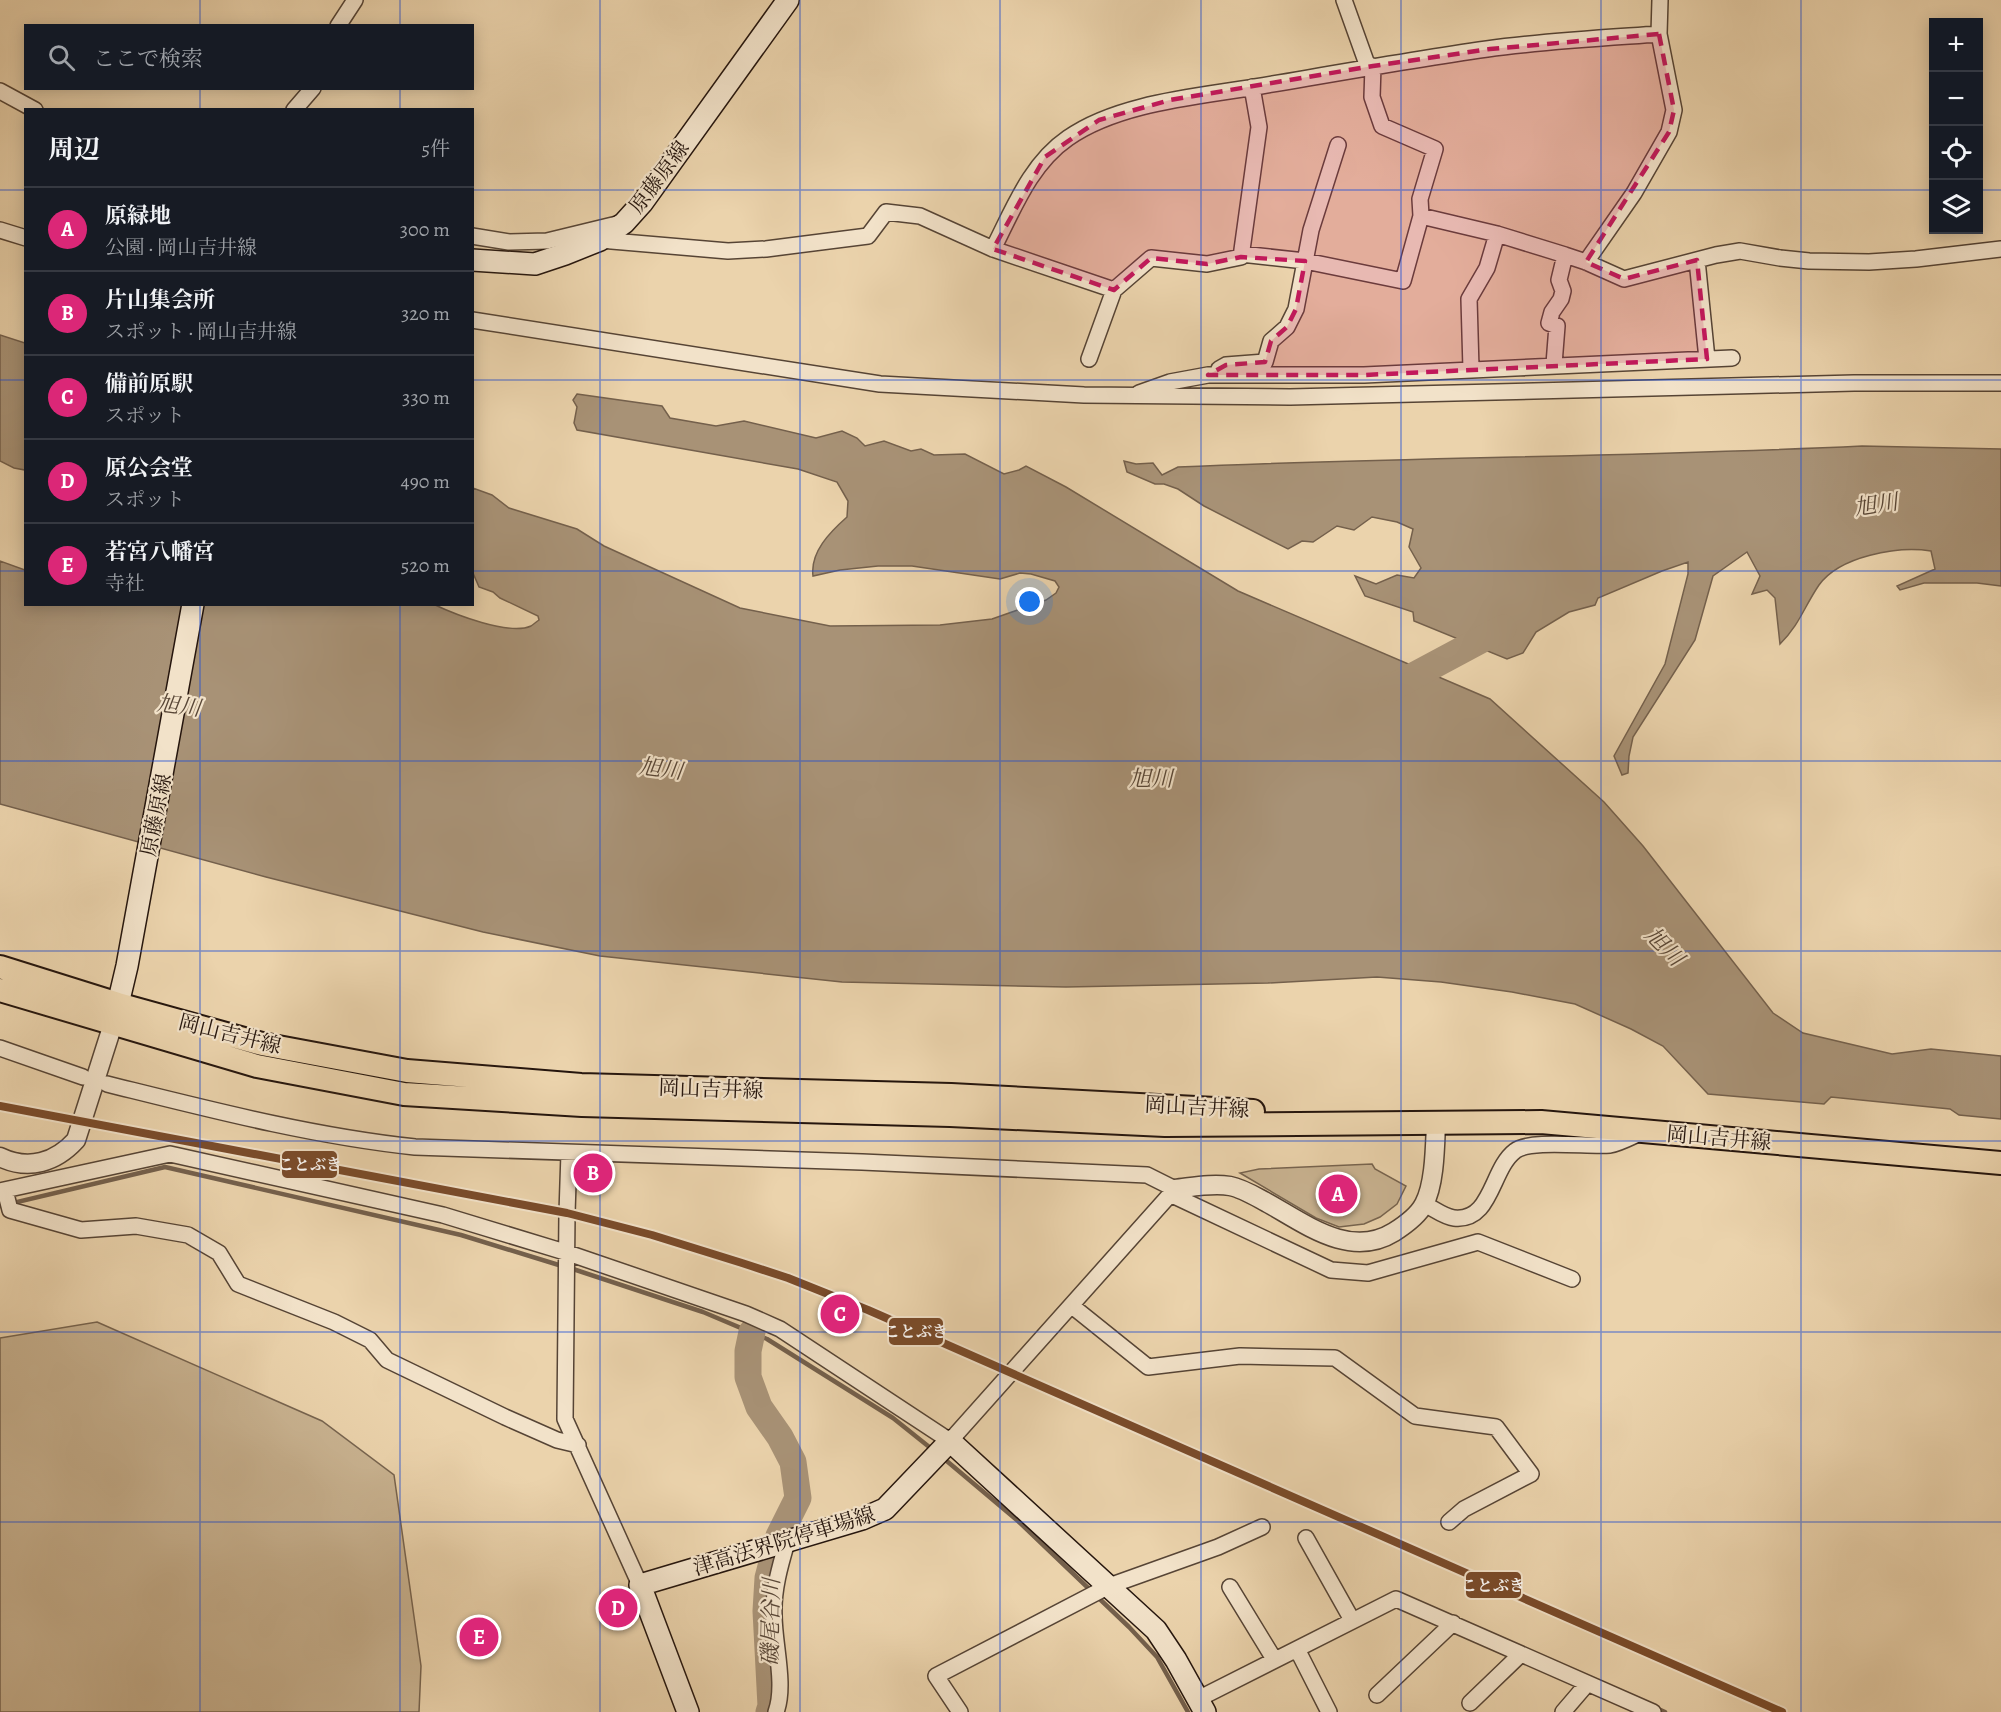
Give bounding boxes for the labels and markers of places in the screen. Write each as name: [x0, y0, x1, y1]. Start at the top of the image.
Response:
pin: B: [574, 1150, 612, 1196]
pin: A: [1318, 1172, 1358, 1216]
pin: C: [820, 1292, 860, 1336]
pin: D: [598, 1586, 638, 1630]
pin: E: [460, 1614, 498, 1660]

